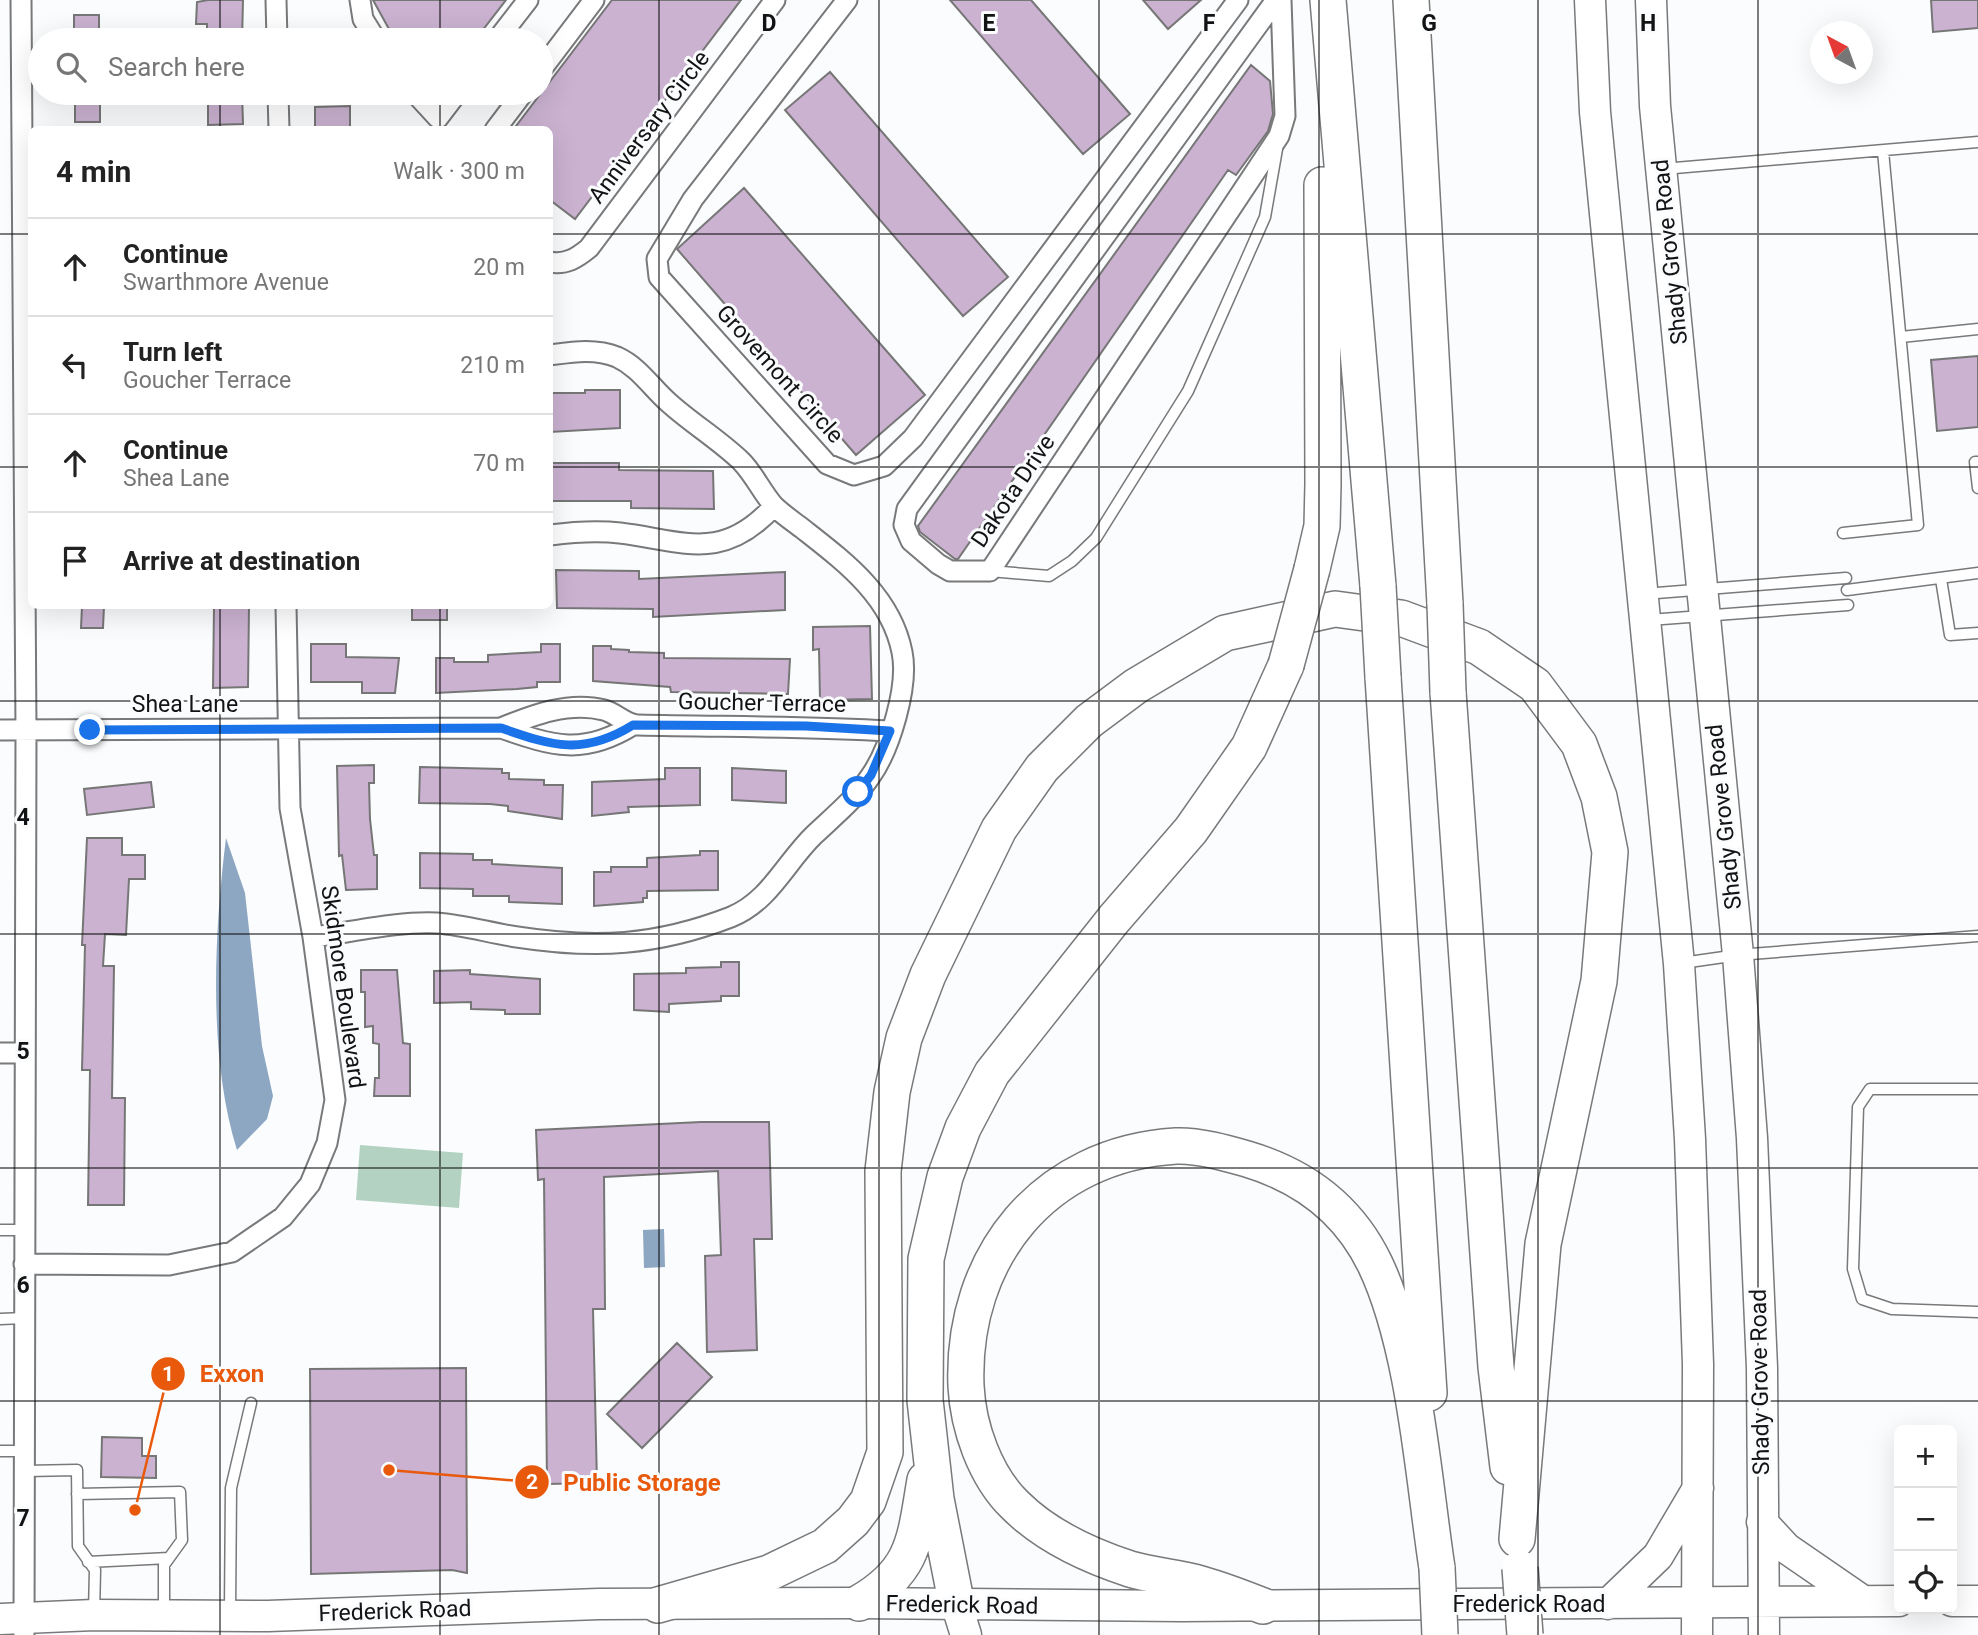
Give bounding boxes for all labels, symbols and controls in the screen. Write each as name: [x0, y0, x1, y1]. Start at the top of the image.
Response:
text: D: [762, 10, 776, 37]
text: E: [983, 10, 996, 37]
text: F: [1203, 10, 1216, 37]
text: G: [1421, 10, 1437, 37]
text: H: [1640, 10, 1656, 37]
north arrow: [1810, 21, 1873, 84]
search box: [28, 28, 553, 105]
street label: Anniversary Circle: [583, 45, 715, 209]
icon: search: [52, 48, 90, 86]
text: Search here: [108, 52, 245, 82]
text: 4 min: [56, 154, 131, 189]
text: Walk · 300 m: [393, 158, 525, 185]
street label: Shady Grove Road: [1647, 158, 1693, 346]
text: Continue: [123, 239, 228, 269]
icon: ahead: [56, 248, 94, 286]
text: 20 m: [473, 254, 525, 281]
text: Swarthmore Avenue: [123, 269, 329, 296]
street label: Grovemont Circle: [711, 299, 849, 449]
text: Turn left: [123, 337, 222, 367]
icon: left: [56, 346, 94, 384]
text: 210 m: [460, 352, 525, 379]
text: Goucher Terrace: [123, 367, 291, 394]
street label: Dakota Drive: [966, 430, 1060, 552]
text: Continue: [123, 435, 228, 465]
icon: ahead: [56, 444, 94, 482]
text: 70 m: [473, 450, 525, 477]
text: Shea Lane: [123, 465, 230, 492]
icon: arrive: [56, 542, 94, 580]
text: Arrive at destination: [123, 546, 360, 576]
street label: Goucher Terrace: [678, 688, 846, 718]
street label: Shea Lane: [132, 691, 238, 718]
route end: [74, 714, 105, 745]
street label: Shady Grove Road: [1701, 723, 1747, 911]
route start: [842, 776, 873, 807]
text: 4: [16, 804, 30, 831]
street label: Skidmore Boulevard: [315, 884, 371, 1090]
text: 5: [16, 1038, 30, 1065]
text: 6: [16, 1272, 30, 1299]
street label: Shady Grove Road: [1745, 1289, 1775, 1475]
callout: Exxon: [150, 1351, 278, 1396]
text: Exxon: [200, 1360, 264, 1388]
text: 1: [162, 1362, 174, 1386]
map controls: [1894, 1425, 1957, 1614]
button: +: [1894, 1425, 1957, 1488]
callout: Public Storage: [514, 1460, 735, 1505]
text: Public Storage: [563, 1469, 721, 1497]
text: 2: [526, 1470, 538, 1494]
button: −: [1894, 1488, 1957, 1551]
text: 7: [16, 1505, 30, 1532]
button: locate: [1894, 1551, 1957, 1614]
street label: Frederick Road: [885, 1590, 1039, 1620]
street label: Frederick Road: [1453, 1591, 1605, 1618]
street label: Frederick Road: [318, 1595, 472, 1627]

